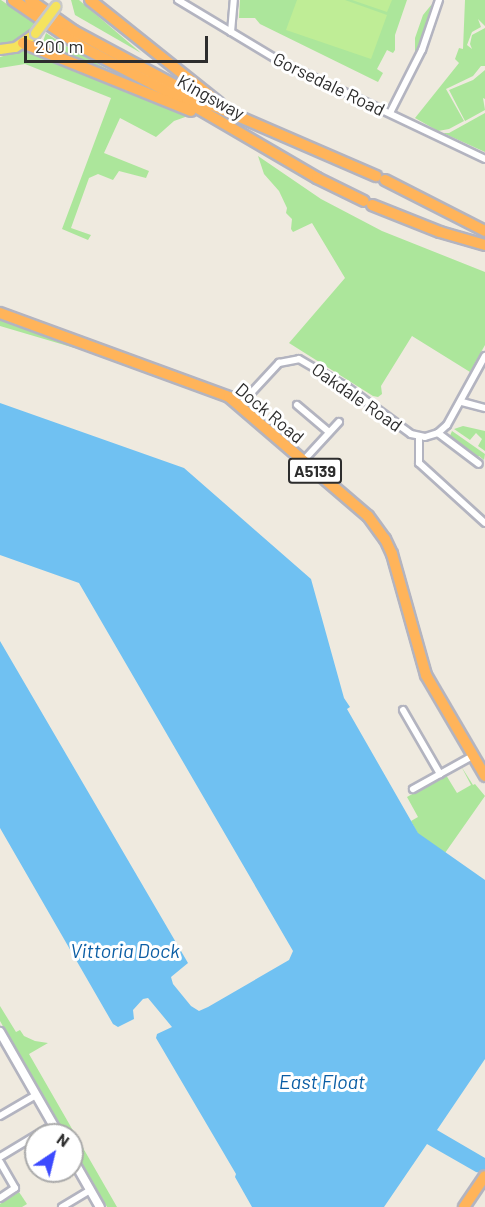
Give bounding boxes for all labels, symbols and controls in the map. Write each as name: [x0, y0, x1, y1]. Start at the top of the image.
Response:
scale bar: [27, 24, 212, 62]
text: 200 m: [35, 35, 83, 57]
street label: Gorsedale Road: [270, 48, 388, 120]
street label: Kingsway: [174, 70, 248, 124]
street label: Oakdale Road: [308, 358, 406, 436]
street label: Dock Road: [231, 378, 309, 448]
road number: A5139: [288, 458, 342, 484]
water label: Vittoria Dock: [70, 938, 180, 962]
water label: East Float: [279, 1069, 365, 1093]
north arrow: [24, 1123, 84, 1183]
text: N: [54, 1129, 73, 1150]

